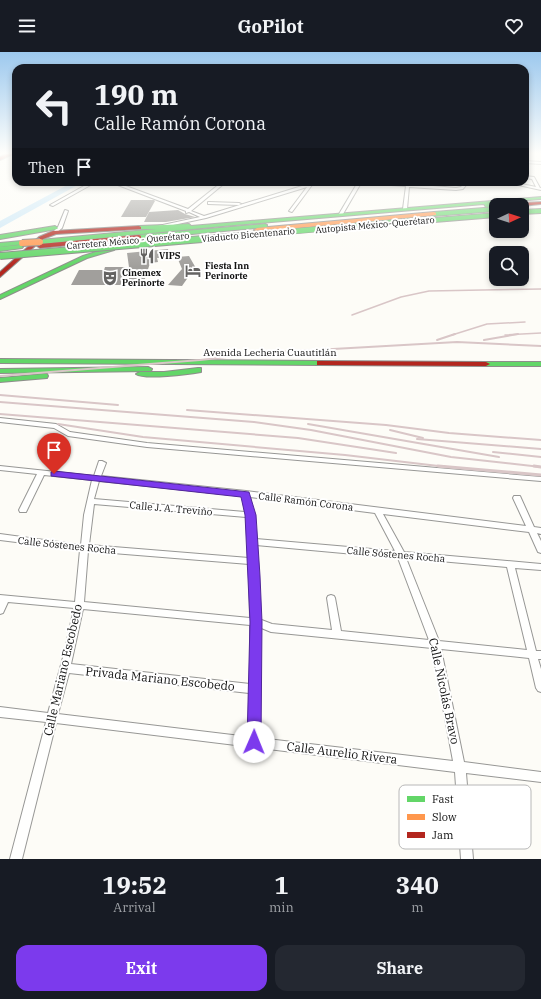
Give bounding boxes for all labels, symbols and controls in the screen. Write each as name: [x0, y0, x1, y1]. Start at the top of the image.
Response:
icon: menu: [16, 15, 38, 37]
text: GoPilot: [238, 15, 303, 38]
icon: heart: [503, 15, 525, 37]
text: 190 m: [94, 76, 178, 113]
icon: left: [28, 80, 80, 132]
text: Calle Ramón Corona: [94, 112, 266, 135]
icon: arrive: [73, 156, 95, 178]
text: Then: [28, 158, 65, 177]
north arrow: [489, 198, 529, 238]
map controls: [489, 198, 529, 286]
street label: Autopista México-Querétaro: [315, 214, 435, 235]
street label: Viaducto Bicentenario: [201, 225, 295, 244]
street label: Carretera México - Querétaro: [66, 230, 190, 251]
button: search: [489, 246, 529, 286]
restaurant icon: VIPS: [138, 247, 156, 265]
place label: VIPS: [159, 250, 181, 261]
place label: Fiesta Inn Perinorte: [205, 260, 249, 281]
hotel icon: Fiesta Inn Perinorte: [184, 262, 202, 280]
place label: Cinemex Perinorte: [122, 267, 165, 288]
theatre icon: Cinemex Perinorte: [101, 269, 119, 287]
street label: Avenida Lecheria Cuautitlán: [203, 346, 337, 359]
pin: [37, 433, 71, 474]
icon: arrive: [43, 439, 65, 461]
street label: Calle Ramón Corona: [258, 489, 355, 514]
street label: Calle J. A. Treviño: [129, 498, 213, 519]
street label: Calle Sóstenes Rocha: [17, 534, 117, 557]
street label: Calle Sóstenes Rocha: [346, 544, 446, 565]
street label: Calle Mariano Escobedo: [40, 602, 85, 737]
street label: Calle Nicolás Bravo: [426, 636, 463, 746]
street label: Privada Mariano Escobedo: [85, 663, 236, 694]
position arrow: [233, 721, 275, 763]
street label: Calle Aurelio Rivera: [286, 738, 399, 767]
legend: [399, 785, 531, 849]
text: Fast: [432, 792, 454, 806]
text: Slow: [432, 810, 457, 824]
text: Jam: [432, 828, 454, 842]
text: 19:52: [102, 869, 167, 901]
text: 1: [274, 869, 289, 901]
text: 340: [396, 869, 439, 901]
text: Arrival: [113, 899, 156, 916]
text: min: [269, 899, 294, 916]
text: m: [411, 899, 424, 916]
button: Exit: [16, 945, 267, 991]
button: Share: [275, 945, 525, 991]

